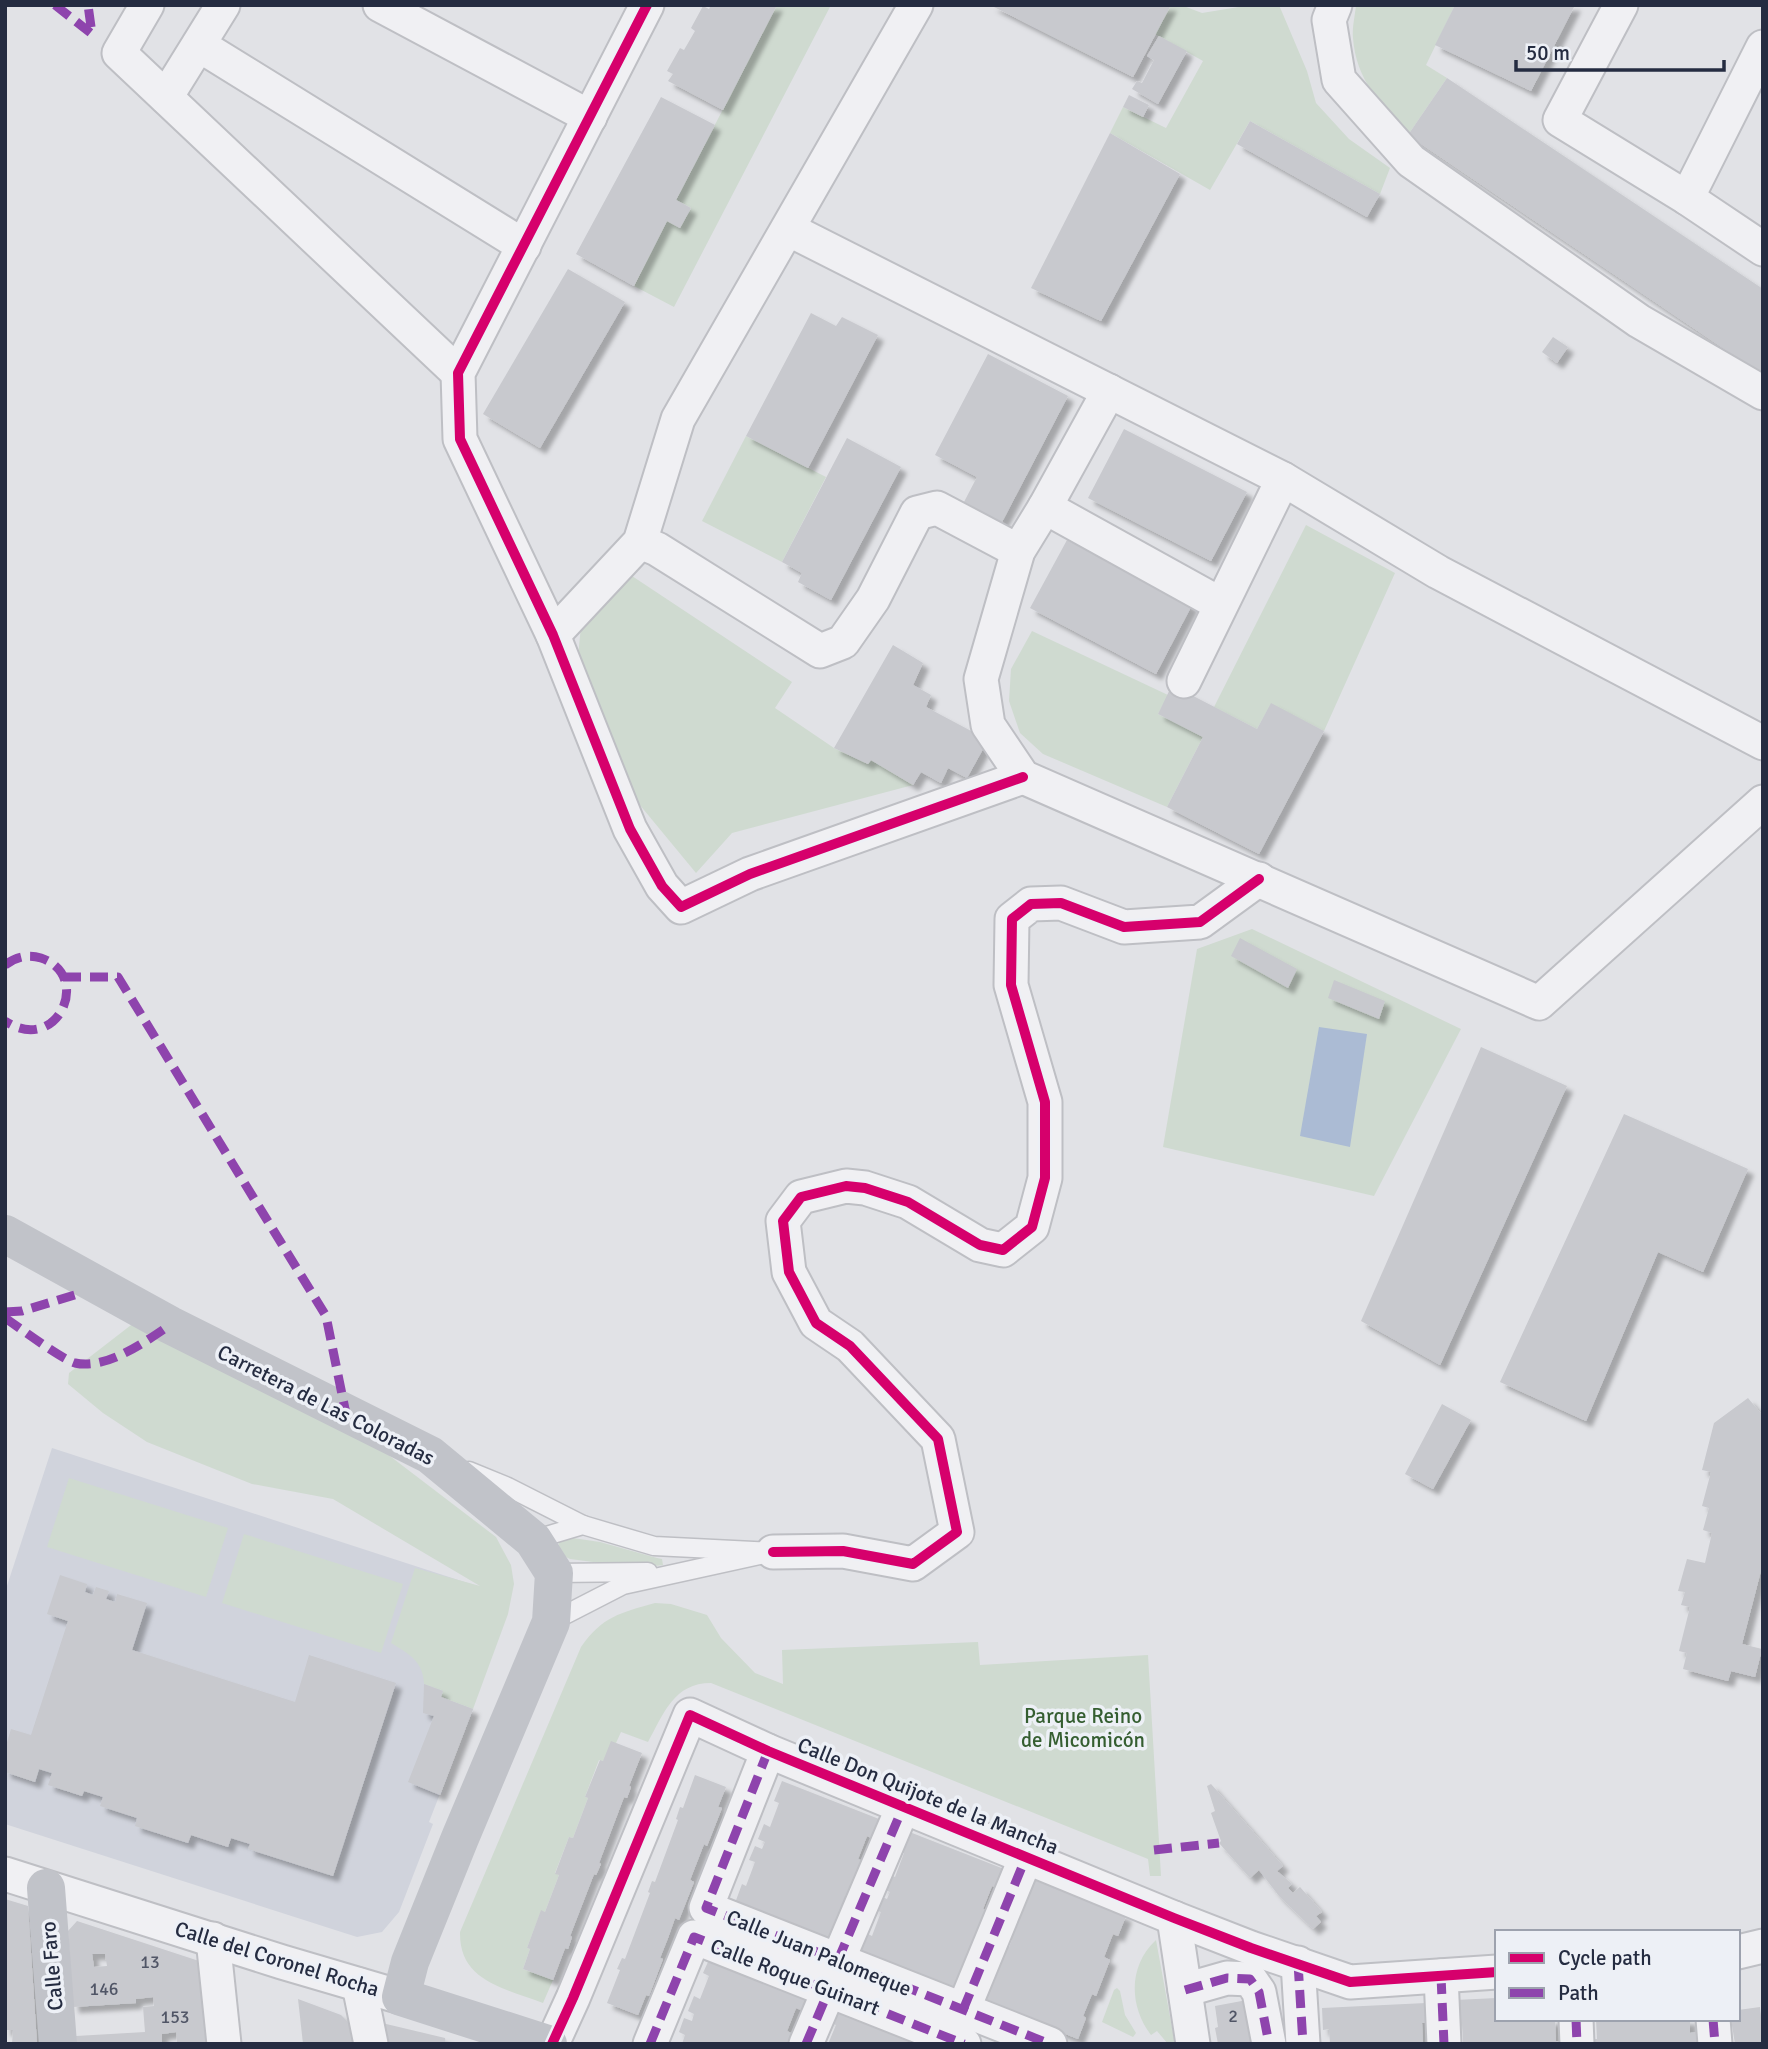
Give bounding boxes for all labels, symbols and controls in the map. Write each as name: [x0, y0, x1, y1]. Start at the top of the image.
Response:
scale bar: [1516, 28, 1724, 72]
text: 50 m: [1526, 40, 1570, 66]
street label: Carretera de Las Coloradas: [213, 1339, 439, 1471]
park label: Parque Reino de Micomicón: [1021, 1703, 1145, 1753]
street label: Calle Don Quijote de la Mancha: [794, 1732, 1062, 1860]
street label: Calle Juan Palomeque: [723, 1904, 915, 2002]
street label: Calle del Coronel Rocha: [172, 1916, 382, 2002]
street label: Calle Faro: [35, 1920, 69, 2012]
legend: [1495, 1930, 1740, 2021]
street label: Calle Roque Guinart: [707, 1933, 883, 2021]
text: Cycle path: [1558, 1945, 1652, 1971]
house number: 13: [140, 1951, 160, 1973]
house number: 146: [89, 1978, 119, 2000]
text: Path: [1558, 1980, 1599, 2006]
house number: 2: [1228, 2005, 1238, 2027]
house number: 153: [160, 2006, 190, 2028]

